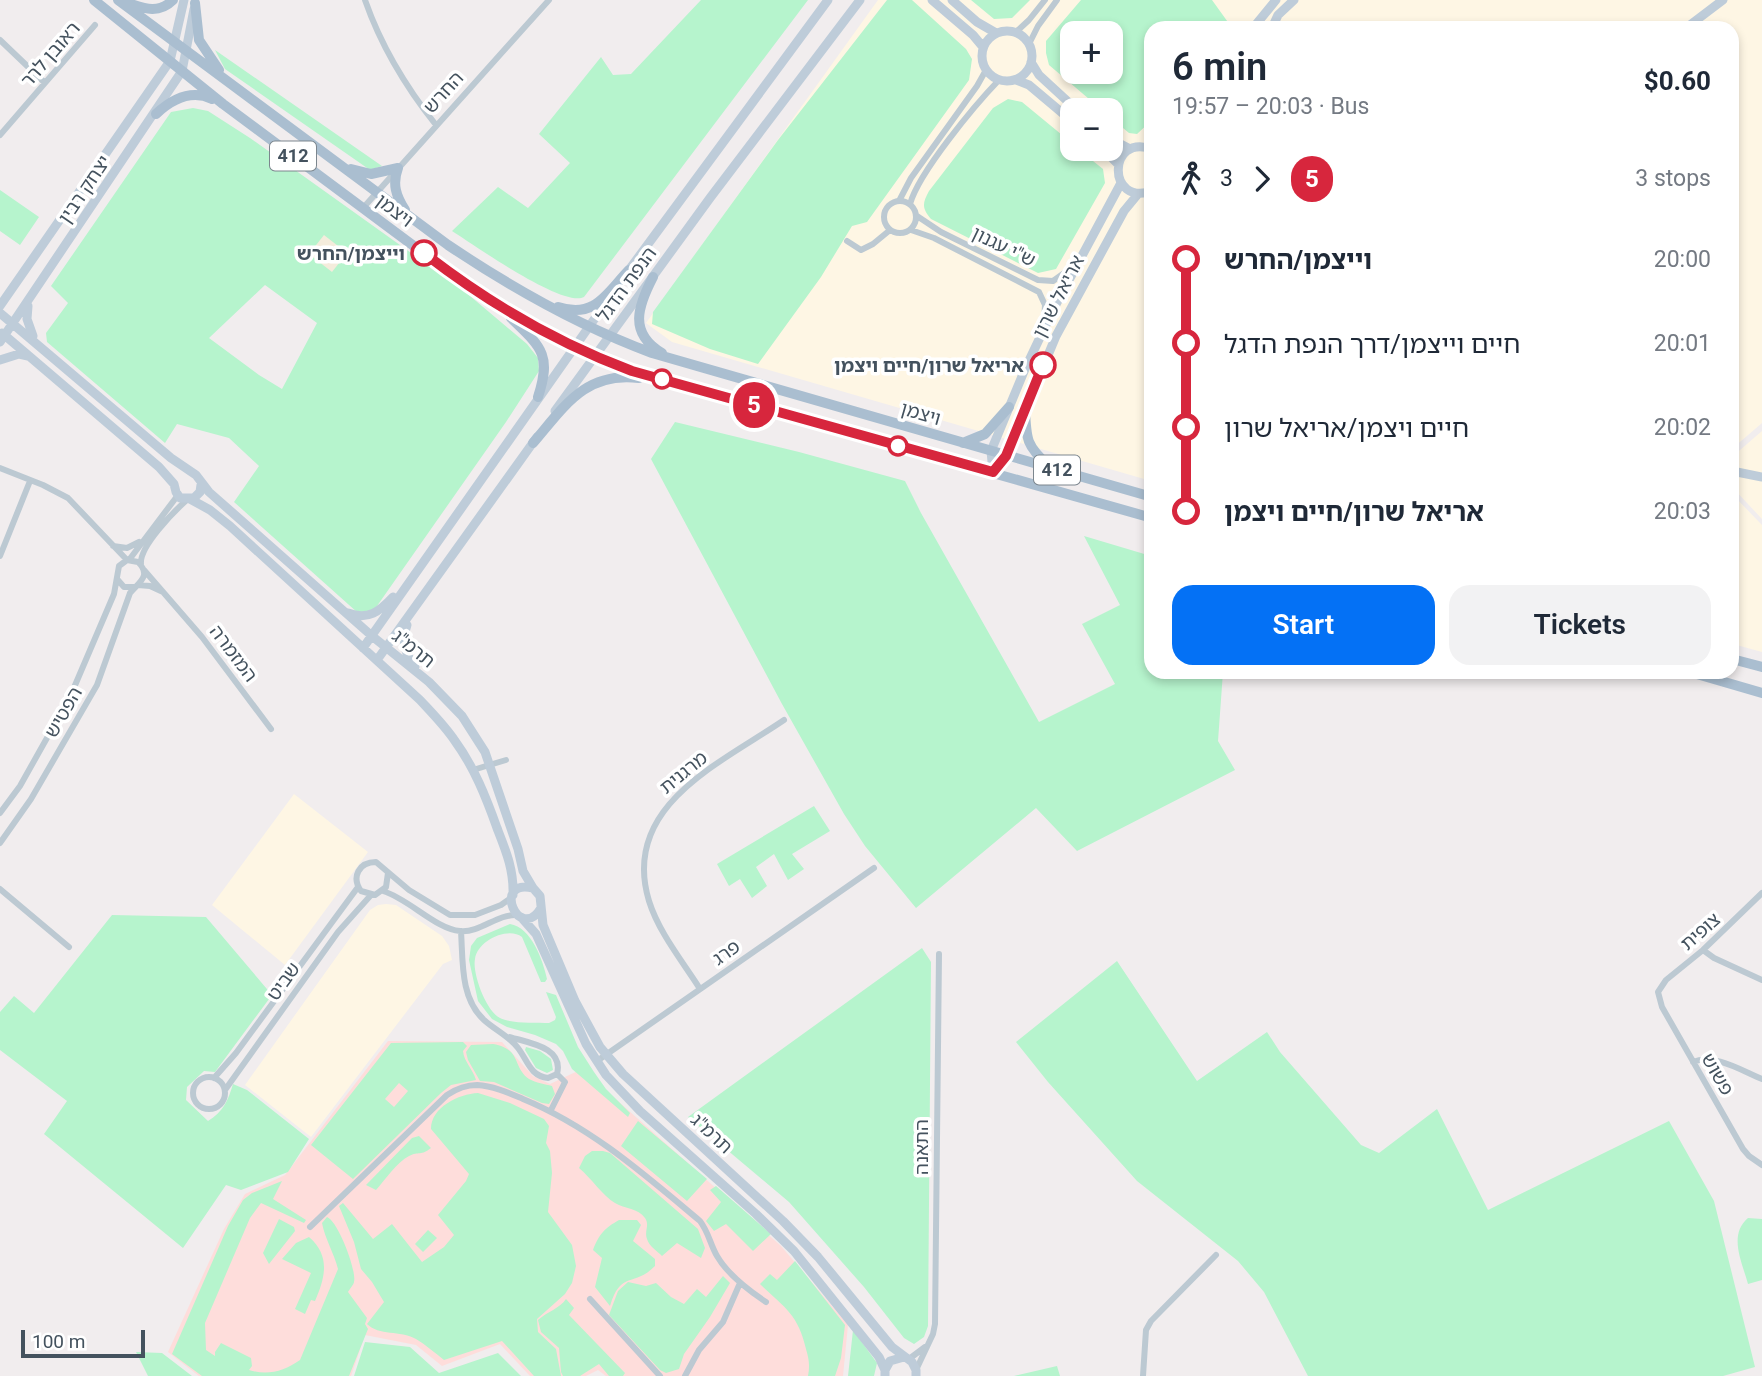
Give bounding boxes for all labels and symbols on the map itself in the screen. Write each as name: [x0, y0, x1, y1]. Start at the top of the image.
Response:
street label: ראובן לרר: [16, 17, 85, 92]
street label: החרש: [419, 67, 468, 118]
road number: 412: [270, 141, 316, 170]
street label: יצחק רבין: [53, 151, 116, 228]
street label: ויצמן: [372, 189, 418, 232]
street label: ש"י עגנון: [968, 221, 1039, 272]
marker: וייצמן/החרש: [411, 240, 437, 266]
place label: וייצמן/החרש: [297, 242, 405, 265]
street label: הנפת הדגל: [591, 242, 661, 326]
street label: אריאל שרון: [1028, 251, 1089, 341]
marker: אריאל שרון/חיים ויצמן: [1030, 352, 1056, 378]
place label: אריאל שרון/חיים ויצמן: [834, 354, 1024, 377]
unlabelled marker: [652, 369, 672, 389]
line badge: 5: [731, 382, 777, 428]
street label: ויצמן: [898, 397, 944, 430]
unlabelled marker: [888, 436, 908, 456]
road number: 412: [1034, 456, 1080, 484]
street label: המזמרה: [205, 620, 262, 686]
street label: תרמ"ג: [388, 624, 440, 673]
street label: הפטיש: [40, 683, 87, 742]
street label: מרגנית: [655, 746, 712, 799]
street label: צופית: [1676, 908, 1725, 955]
street label: פרג: [708, 935, 745, 970]
street label: שביט: [262, 958, 305, 1005]
street label: פשוש: [1696, 1049, 1739, 1099]
street label: תרמ"ג: [686, 1108, 737, 1158]
street label: התאנה: [910, 1119, 933, 1175]
scale bar: [21, 1327, 145, 1359]

